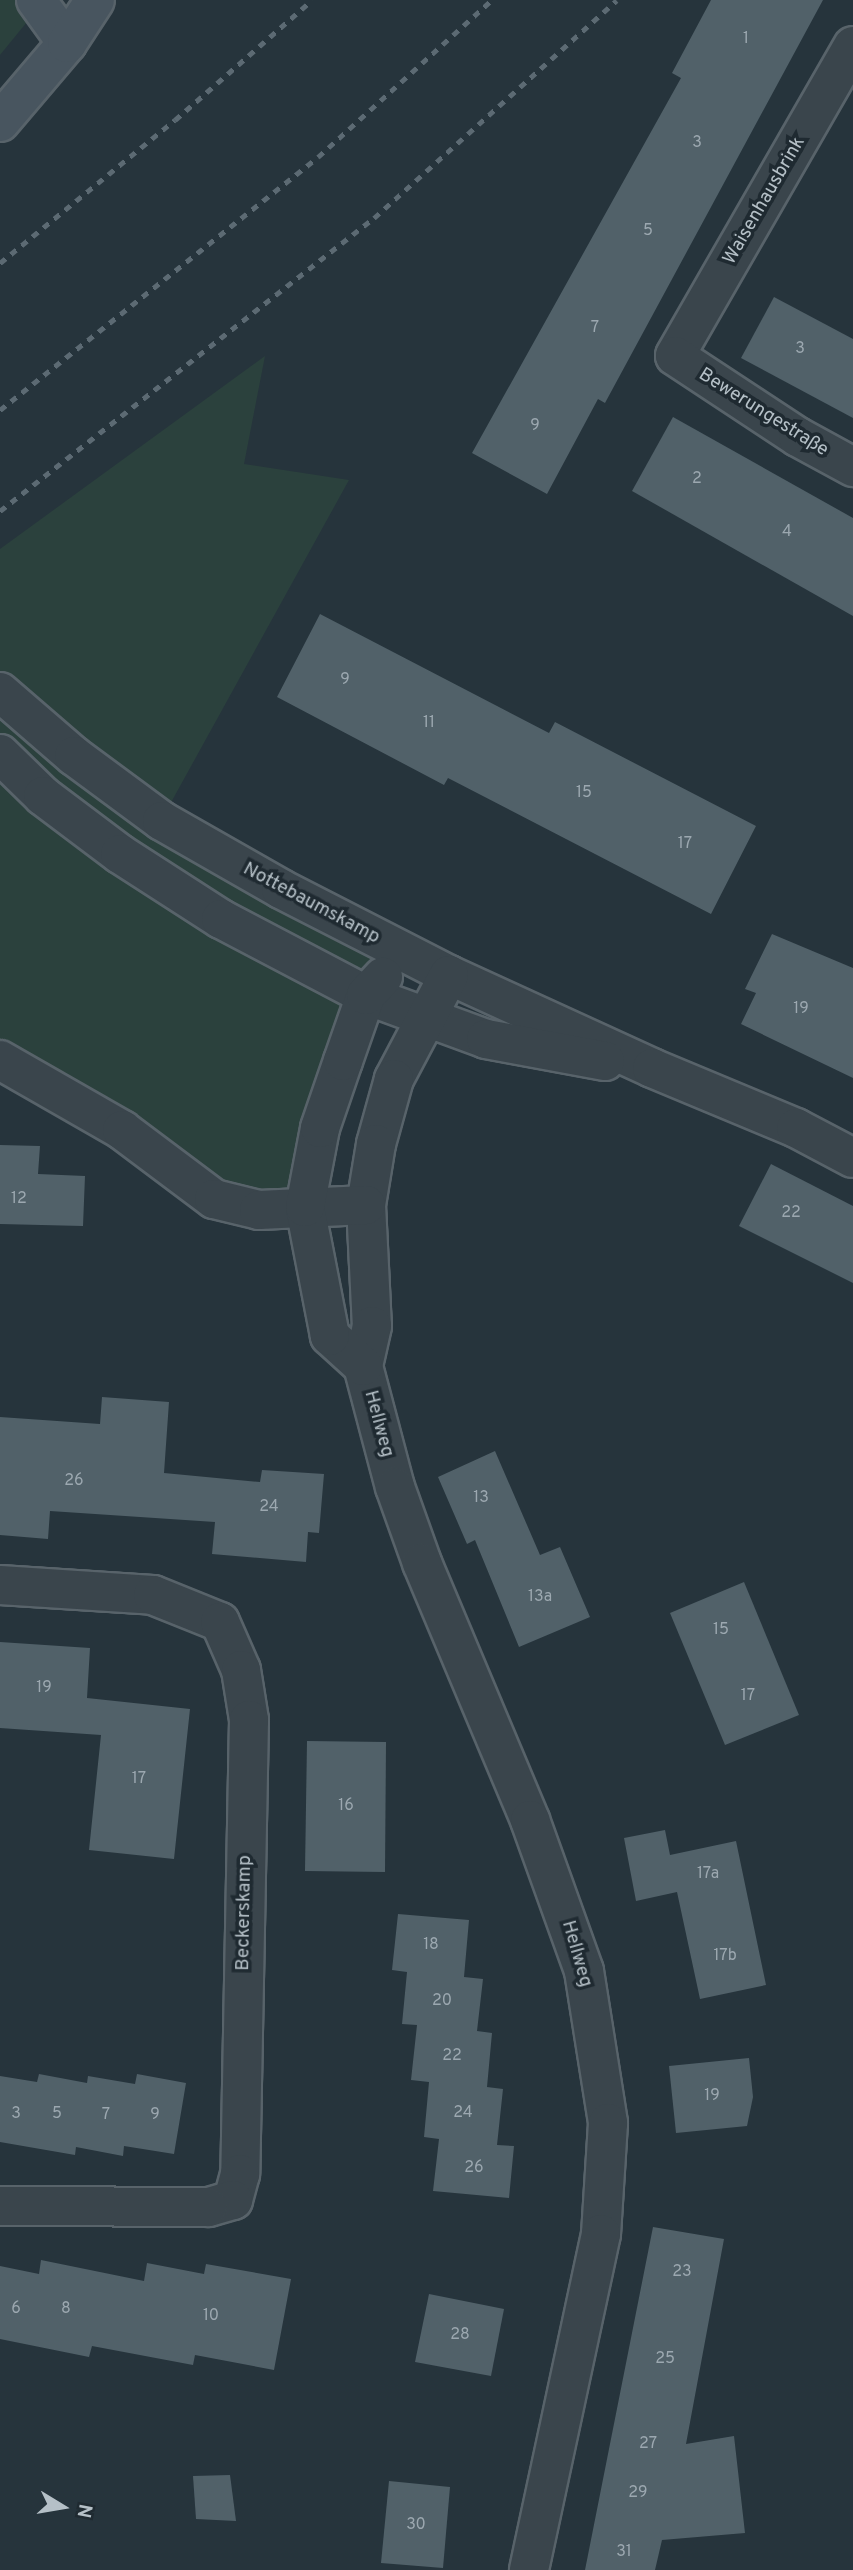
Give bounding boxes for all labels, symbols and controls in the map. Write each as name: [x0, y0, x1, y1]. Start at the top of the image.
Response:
house number: 1: [743, 29, 749, 49]
house number: 3: [692, 133, 702, 153]
street label: Waisenhausbrink: [719, 133, 811, 269]
house number: 5: [643, 221, 653, 241]
house number: 7: [591, 318, 599, 338]
house number: 3: [795, 339, 805, 359]
street label: Bewerungestraße: [694, 364, 832, 462]
house number: 9: [530, 416, 540, 436]
house number: 2: [692, 469, 702, 489]
house number: 4: [782, 522, 792, 542]
house number: 9: [340, 670, 350, 690]
house number: 11: [423, 713, 435, 733]
house number: 15: [576, 783, 592, 803]
house number: 17: [678, 834, 692, 854]
street label: Nottebaumskamp: [239, 858, 383, 950]
house number: 19: [793, 999, 809, 1019]
house number: 12: [11, 1189, 27, 1209]
house number: 22: [781, 1203, 801, 1223]
street label: Hellweg: [358, 1388, 398, 1460]
house number: 26: [64, 1471, 84, 1491]
house number: 13: [473, 1488, 489, 1508]
house number: 24: [259, 1497, 279, 1517]
house number: 13a: [528, 1587, 552, 1607]
house number: 15: [713, 1620, 729, 1640]
house number: 19: [36, 1678, 52, 1698]
house number: 17: [741, 1686, 755, 1706]
house number: 17: [132, 1769, 146, 1789]
house number: 16: [338, 1796, 354, 1816]
street label: Beckerskamp: [233, 1855, 257, 1971]
house number: 17a: [697, 1864, 719, 1884]
street label: Hellweg: [556, 1918, 596, 1990]
house number: 18: [423, 1935, 439, 1955]
house number: 17b: [713, 1946, 737, 1966]
house number: 20: [432, 1991, 452, 2011]
house number: 22: [442, 2046, 462, 2066]
house number: 19: [704, 2086, 720, 2106]
house number: 24: [453, 2103, 473, 2123]
house number: 3: [11, 2104, 21, 2124]
house number: 5: [52, 2104, 62, 2124]
house number: 7: [102, 2105, 110, 2125]
house number: 9: [150, 2105, 160, 2125]
house number: 26: [464, 2158, 484, 2178]
house number: 23: [672, 2262, 692, 2282]
house number: 6: [11, 2299, 21, 2319]
house number: 8: [61, 2299, 71, 2319]
house number: 10: [203, 2306, 219, 2326]
house number: 28: [450, 2325, 470, 2345]
house number: 25: [655, 2349, 675, 2369]
house number: 27: [639, 2434, 657, 2454]
north arrow: [28, 2472, 98, 2542]
house number: 29: [628, 2483, 648, 2503]
text: N: [71, 2502, 97, 2520]
house number: 30: [406, 2515, 426, 2535]
house number: 31: [616, 2542, 632, 2562]

